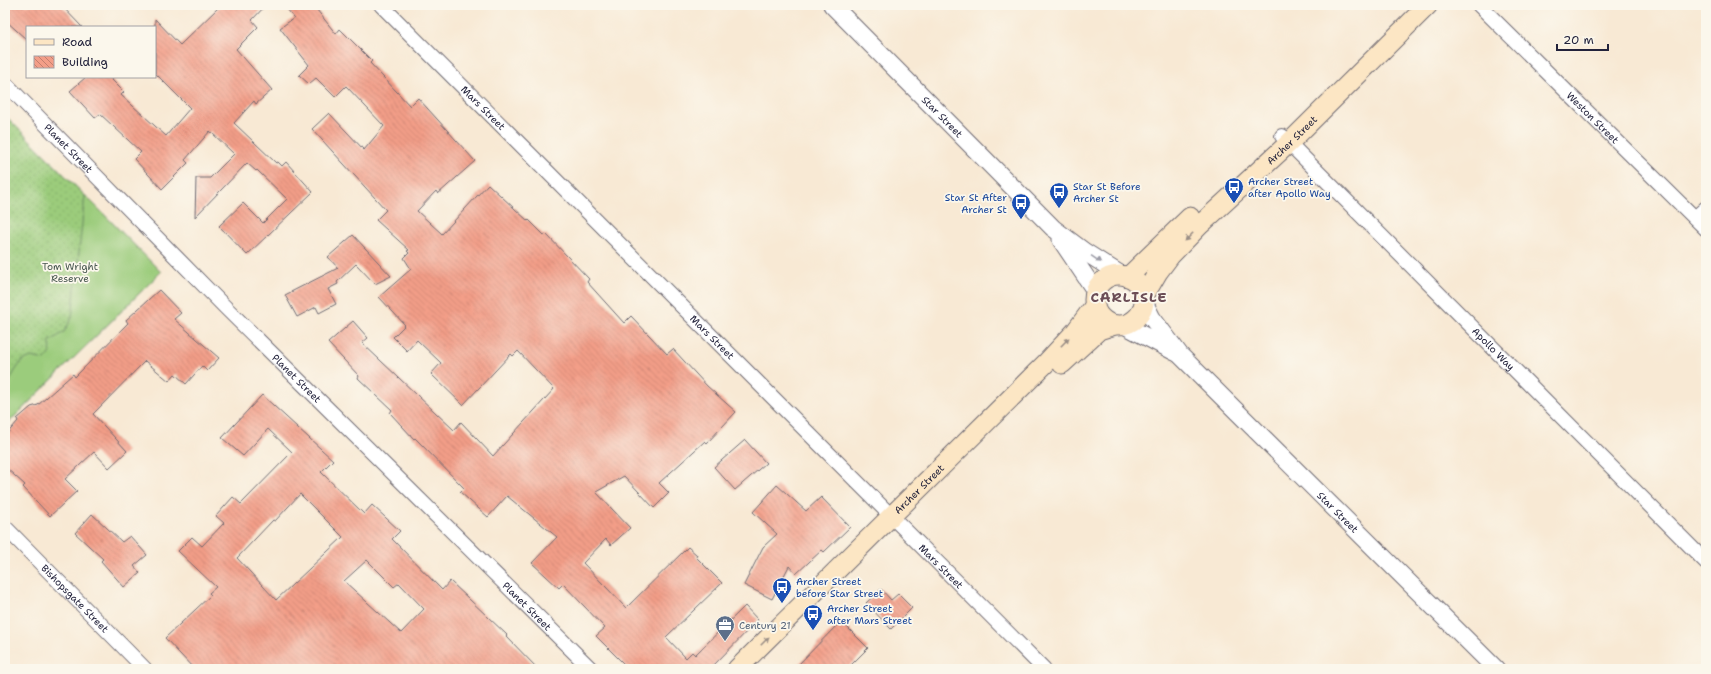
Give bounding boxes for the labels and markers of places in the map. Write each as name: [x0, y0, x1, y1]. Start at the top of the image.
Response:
place label: Archer Street after Apollo Way: [1248, 175, 1331, 200]
bus stop icon: Archer Street after Apollo Way: [1223, 176, 1245, 204]
place label: Star St Before Archer St: [1073, 180, 1141, 205]
bus stop icon: Star St Before Archer St: [1048, 181, 1070, 209]
place label: Star St After Archer St: [945, 191, 1007, 216]
bus stop icon: Star St After Archer St: [1010, 192, 1032, 220]
place label: Archer Street before Star Street: [796, 575, 883, 600]
bus stop icon: Archer Street before Star Street: [771, 576, 793, 604]
place label: Archer Street after Mars Street: [827, 602, 912, 627]
bus stop icon: Archer Street after Mars Street: [802, 603, 824, 631]
office icon: Century 21: [714, 614, 736, 642]
place label: Century 21: [739, 619, 791, 632]

